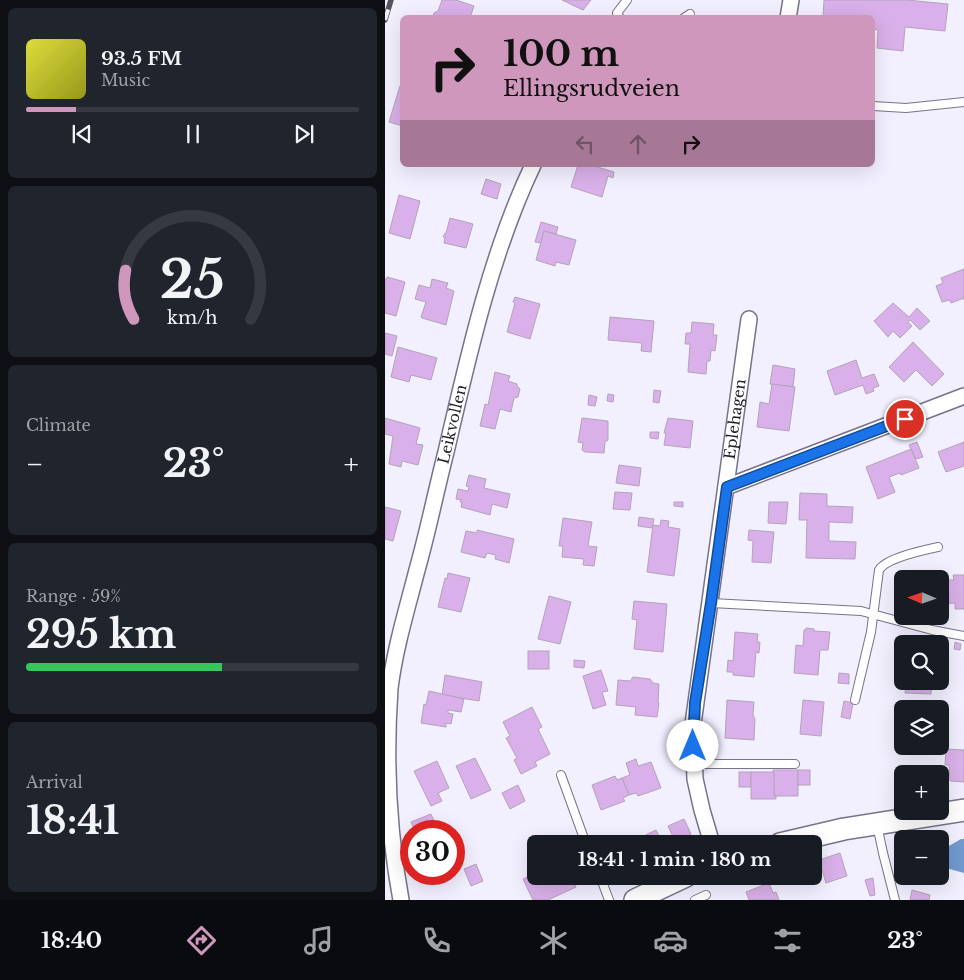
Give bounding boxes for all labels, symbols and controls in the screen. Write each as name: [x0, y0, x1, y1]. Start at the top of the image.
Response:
text: 100 m: [503, 32, 619, 75]
icon: right: [420, 35, 485, 100]
text: 93.5 FM: [101, 47, 182, 70]
text: Music: [101, 70, 150, 90]
text: Ellingsrudveien: [503, 75, 680, 102]
icon: previous: [68, 120, 96, 148]
icon: pause: [179, 120, 207, 148]
icon: next: [290, 120, 318, 148]
icon: left: [571, 130, 599, 158]
icon: ahead: [624, 130, 652, 158]
icon: right: [677, 130, 705, 158]
text: 25: [160, 248, 225, 312]
text: km/h: [167, 307, 218, 329]
street label: Eplehagen: [720, 378, 750, 461]
street label: Leikvollen: [433, 382, 470, 466]
pin: [884, 398, 926, 440]
icon: arrive: [891, 405, 919, 433]
text: Climate: [26, 415, 91, 435]
text: 23°: [163, 440, 225, 487]
text: −: [26, 447, 44, 482]
text: +: [344, 447, 359, 482]
north arrow: [894, 570, 949, 625]
map controls: [894, 570, 949, 885]
text: Range · 59%: [26, 586, 121, 606]
text: 295 km: [26, 611, 176, 658]
button: search: [894, 635, 949, 690]
button: layers: [894, 700, 949, 755]
position arrow: [666, 719, 718, 771]
button: +: [894, 765, 949, 820]
text: Arrival: [26, 772, 83, 792]
text: 18:41: [26, 797, 119, 844]
speed limit sign: 30: [400, 820, 465, 885]
button: −: [894, 830, 949, 885]
text: 18:41 · 1 min · 180 m: [578, 848, 771, 871]
icon: directions: [184, 923, 219, 958]
icon: music: [301, 923, 336, 958]
icon: phone: [419, 923, 454, 958]
icon: climate: [536, 923, 571, 958]
icon: car: [653, 923, 688, 958]
icon: filters: [770, 923, 805, 958]
text: 18:40: [41, 927, 102, 954]
text: 23°: [887, 927, 923, 954]

